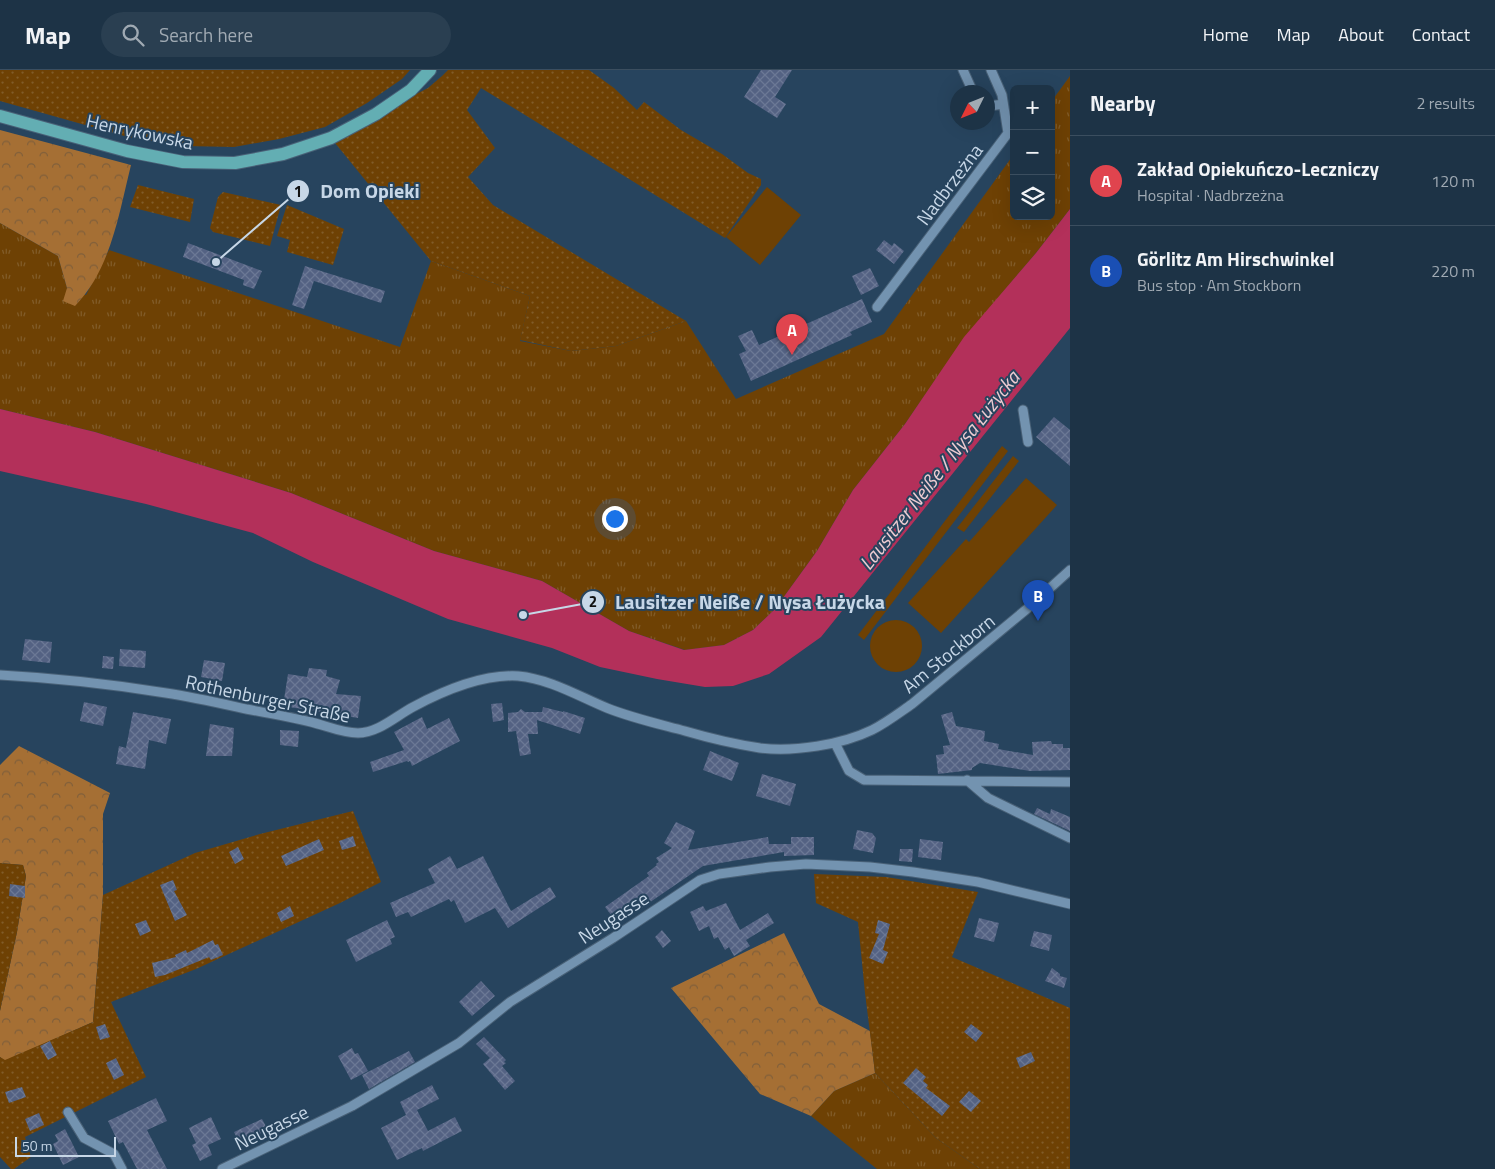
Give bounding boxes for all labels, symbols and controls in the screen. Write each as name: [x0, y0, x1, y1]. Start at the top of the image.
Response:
search box: [101, 12, 451, 57]
text: Map: [25, 17, 71, 53]
text: Search here: [159, 20, 253, 49]
icon: search: [119, 21, 147, 49]
text: Home: [1203, 21, 1249, 48]
text: Map: [1277, 21, 1310, 48]
text: About: [1338, 21, 1384, 48]
text: Contact: [1412, 21, 1470, 48]
north arrow: [950, 85, 995, 130]
map controls: [1010, 85, 1055, 220]
button: +: [1010, 85, 1055, 130]
text: Nearby: [1090, 87, 1155, 119]
text: 2 results: [1416, 91, 1475, 115]
street label: Henrykowska: [84, 105, 197, 157]
button: −: [1010, 130, 1055, 175]
street label: Nadbrzeżna: [909, 137, 990, 231]
text: Zakład Opiekuńczo-Leczniczy: [1137, 154, 1379, 183]
text: A: [1101, 169, 1111, 193]
text: 120 m: [1431, 169, 1475, 193]
callout: Dom Opieki: [286, 174, 430, 209]
text: Dom Opieki: [320, 175, 420, 206]
button: layers: [1010, 175, 1055, 220]
text: 1: [294, 180, 302, 203]
text: Hospital · Nadbrzeżna: [1137, 183, 1284, 207]
text: Görlitz Am Hirschwinkel: [1137, 244, 1334, 273]
text: B: [1101, 259, 1111, 283]
text: 220 m: [1431, 259, 1475, 283]
text: Bus stop · Am Stockborn: [1137, 273, 1301, 297]
pin: A: [776, 314, 808, 355]
water label: Lausitzer Neiße / Nysa Łużycka: [851, 363, 1027, 576]
your location: [602, 506, 628, 532]
pin: B: [1022, 580, 1054, 621]
callout: Lausitzer Neiße / Nysa Łużycka: [580, 584, 895, 619]
text: Lausitzer Neiße / Nysa Łużycka: [615, 586, 885, 617]
text: 2: [589, 590, 597, 613]
street label: Am Stockborn: [895, 606, 1001, 700]
street label: Rothenburger Straße: [183, 666, 353, 730]
street label: Neugasse: [572, 883, 654, 951]
street label: Neugasse: [229, 1097, 313, 1157]
scale bar: [15, 1134, 116, 1157]
text: 50 m: [22, 1135, 52, 1156]

